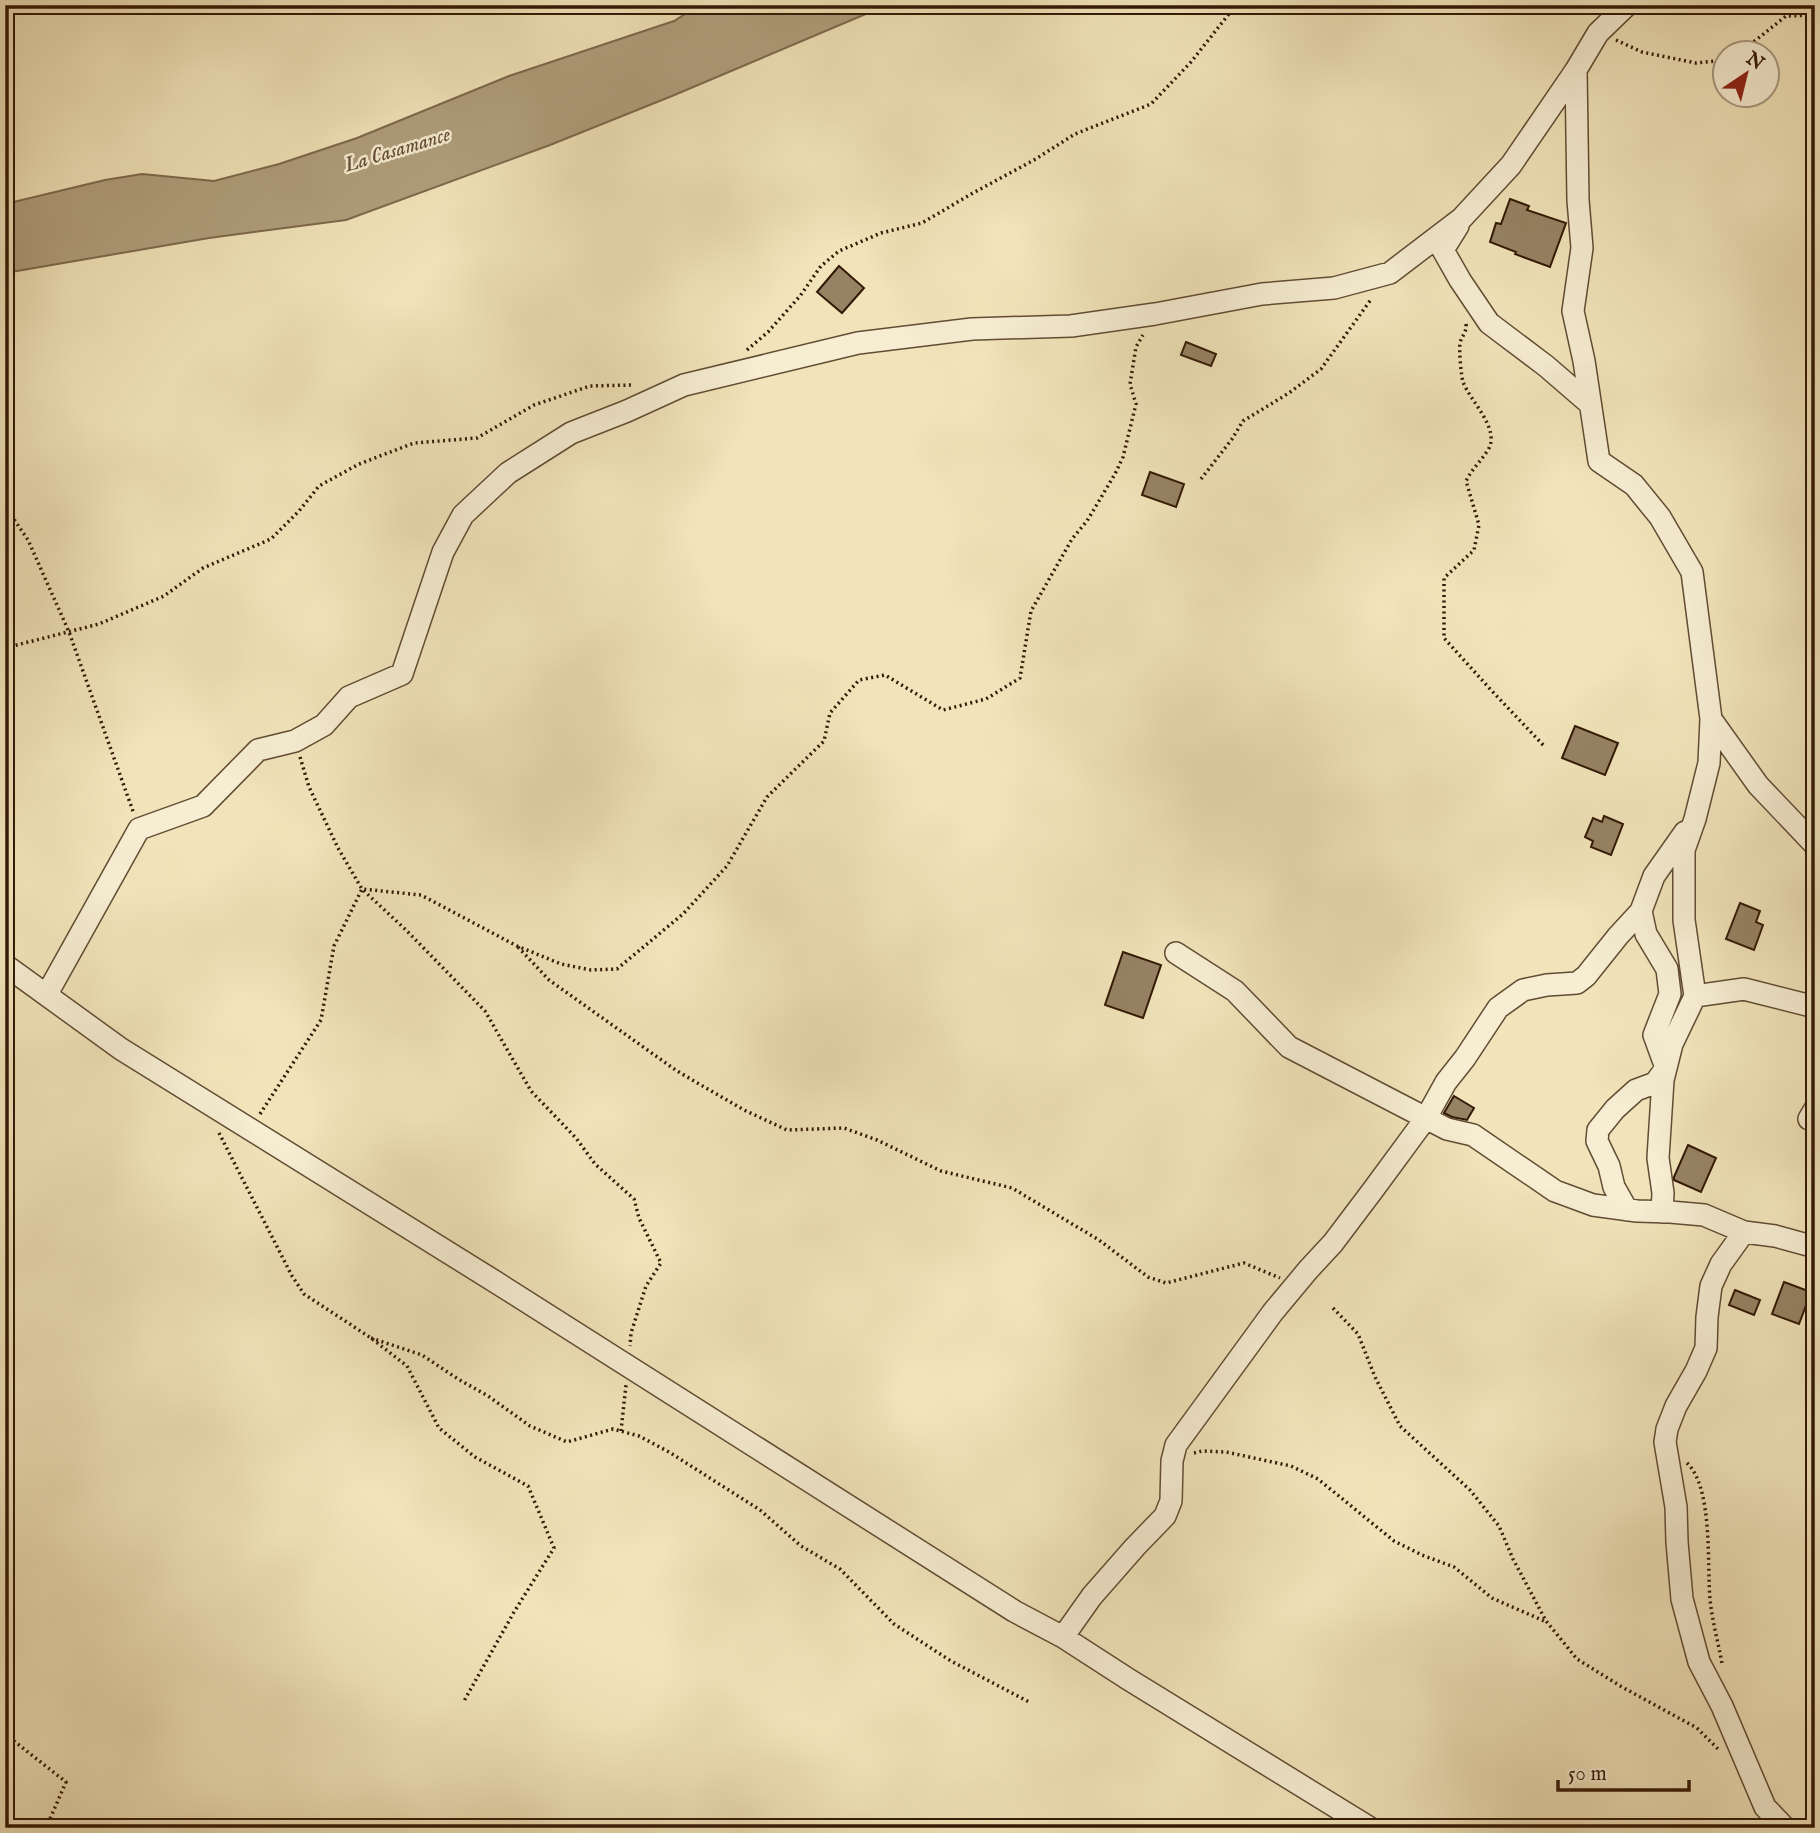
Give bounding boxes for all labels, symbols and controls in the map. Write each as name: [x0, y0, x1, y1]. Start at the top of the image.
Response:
north arrow: [1712, 38, 1782, 108]
text: N: [1740, 47, 1769, 77]
water label: La Casamance: [340, 121, 454, 180]
scale bar: [1558, 1749, 1689, 1793]
text: 50 m: [1568, 1761, 1607, 1788]

